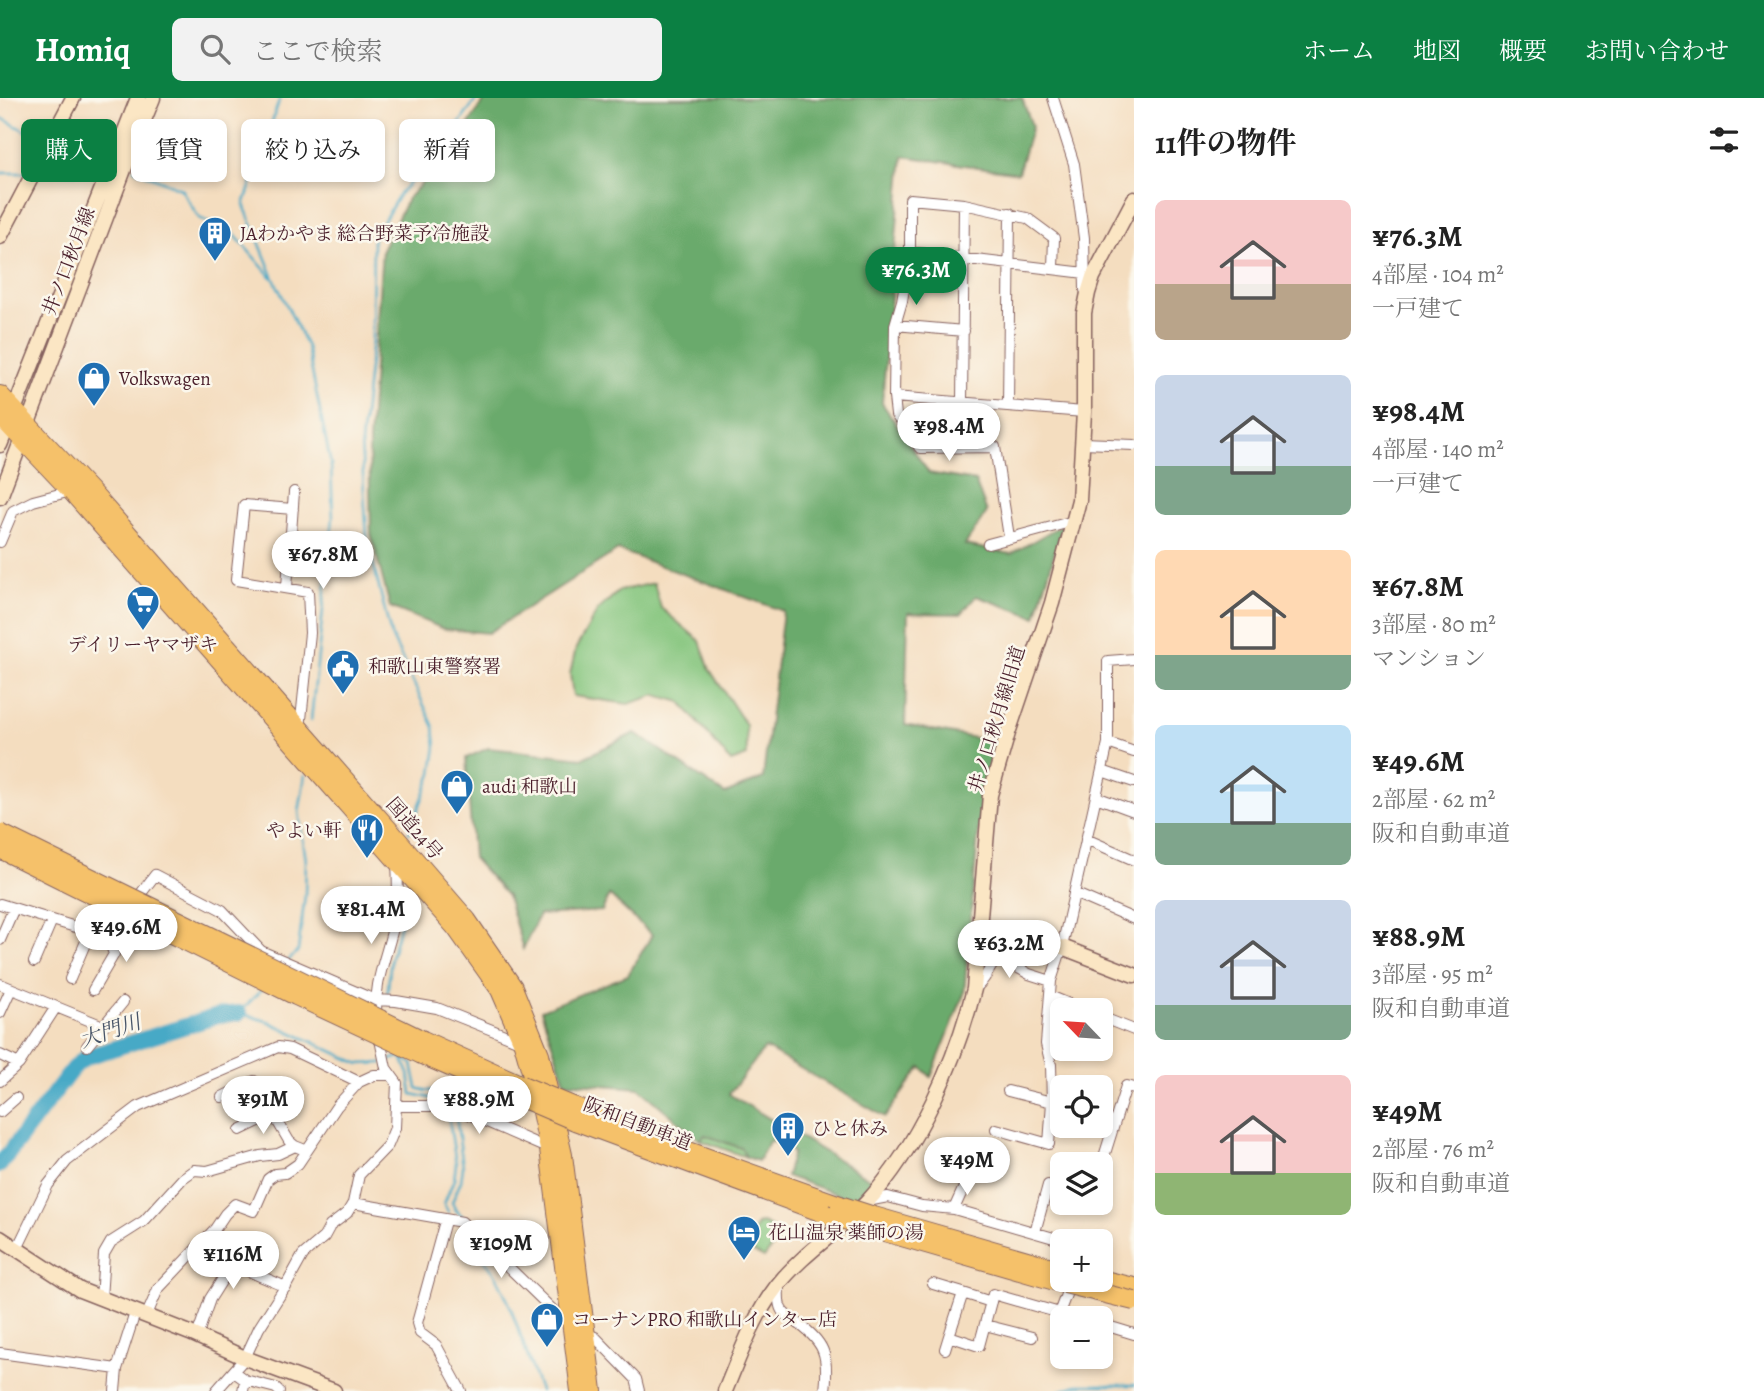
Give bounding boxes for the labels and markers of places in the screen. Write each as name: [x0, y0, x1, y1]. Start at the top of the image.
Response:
building icon: JAわかやま 総合野菜予冷施設: [196, 214, 234, 263]
place label: JAわかやま 総合野菜予冷施設: [240, 221, 489, 247]
pin: ¥76.3M: [859, 248, 973, 307]
shop icon: Volkswagen: [75, 359, 113, 408]
place label: Volkswagen: [118, 366, 211, 392]
pin: ¥98.4M: [892, 404, 1006, 463]
pin: ¥67.8M: [266, 532, 380, 591]
supermarket icon: デイリーヤマザキ: [124, 583, 162, 632]
place label: デイリーヤマザキ: [68, 632, 218, 658]
public building icon: 和歌山東警察署: [324, 647, 362, 696]
place label: 和歌山東警察署: [368, 654, 501, 680]
shop icon: audi 和歌山: [438, 767, 476, 816]
place label: audi 和歌山: [482, 774, 577, 800]
restaurant icon: やよい軒: [348, 811, 386, 860]
place label: やよい軒: [266, 818, 342, 844]
pin: ¥81.4M: [314, 886, 428, 946]
pin: ¥49.6M: [69, 904, 183, 964]
pin: ¥63.2M: [952, 920, 1066, 980]
pin: ¥91M: [222, 1076, 304, 1136]
pin: ¥88.9M: [422, 1076, 536, 1136]
building icon: ひと休み: [769, 1109, 807, 1158]
place label: ひと休み: [812, 1116, 888, 1142]
pin: ¥49M: [926, 1138, 1008, 1197]
hotel icon: 花山温泉 薬師の湯: [725, 1213, 763, 1262]
pin: ¥109M: [452, 1220, 550, 1280]
place label: 花山温泉 薬師の湯: [768, 1220, 924, 1246]
pin: ¥116M: [184, 1232, 282, 1291]
shop icon: コーナンPRO 和歌山インター店: [528, 1300, 566, 1349]
place label: コーナンPRO 和歌山インター店: [572, 1307, 837, 1333]

